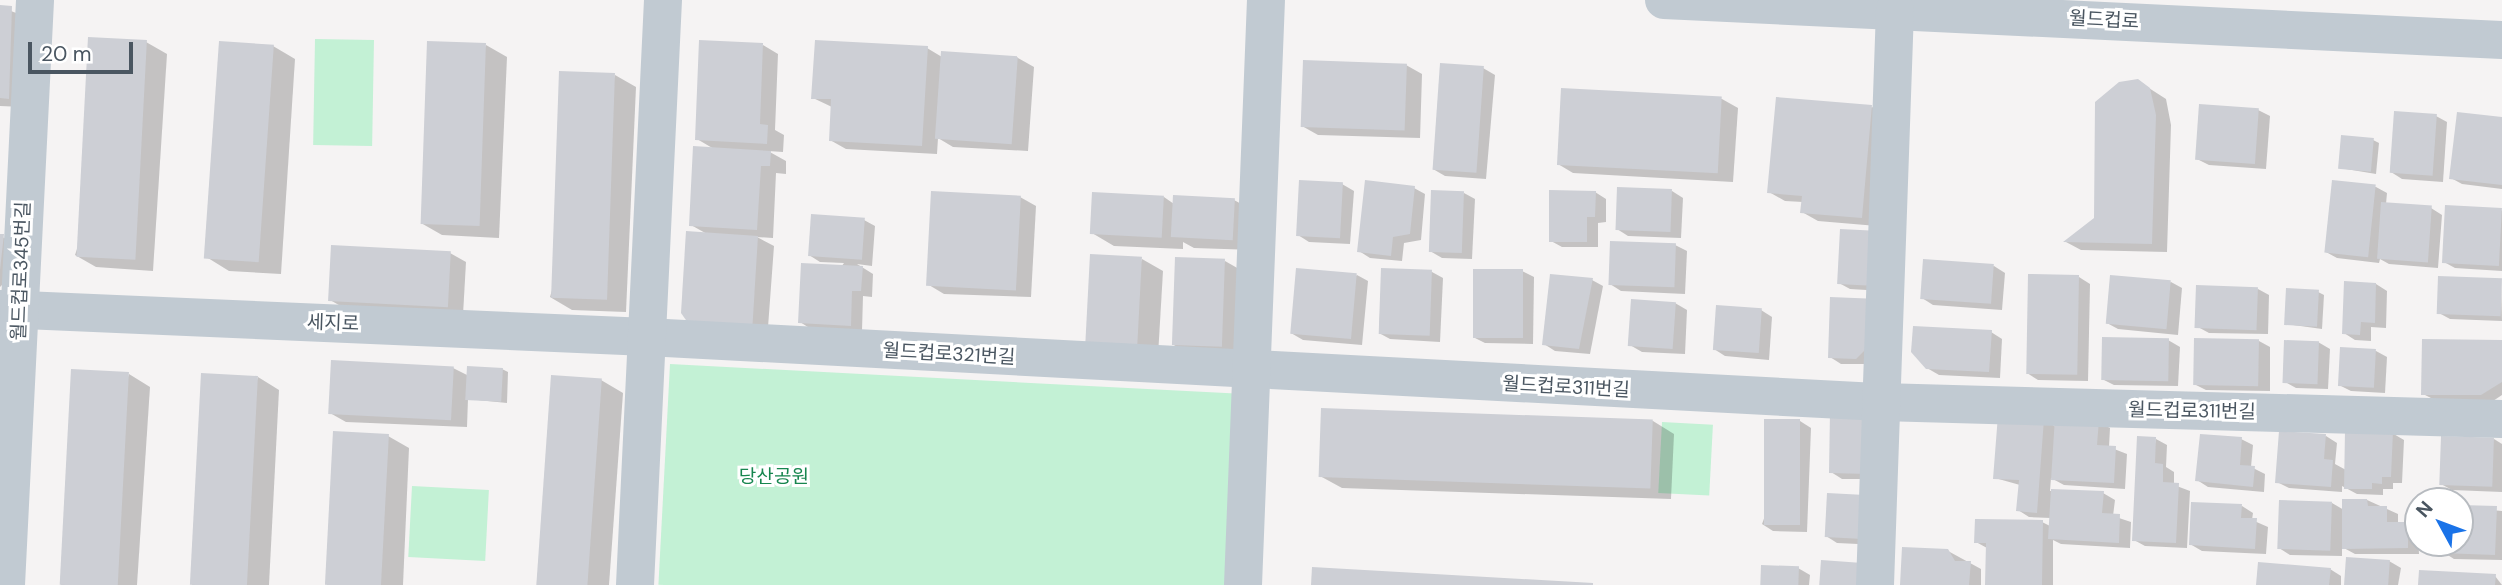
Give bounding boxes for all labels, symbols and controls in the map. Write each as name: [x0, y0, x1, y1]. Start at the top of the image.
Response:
street label: 월드컵로: [2068, 7, 2140, 33]
scale bar: [32, 28, 136, 72]
text: 20 m: [41, 40, 92, 68]
street label: 월드컵로345번길: [7, 201, 35, 341]
street label: 세지로: [306, 311, 360, 335]
street label: 월드컵로321번길: [882, 339, 1016, 369]
street label: 월드컵로311번길: [1502, 372, 1630, 402]
street label: 월드컵로311번길: [2128, 398, 2256, 424]
park label: 당산공원: [739, 466, 809, 488]
north arrow: [2404, 487, 2474, 557]
text: N: [2410, 496, 2438, 523]

